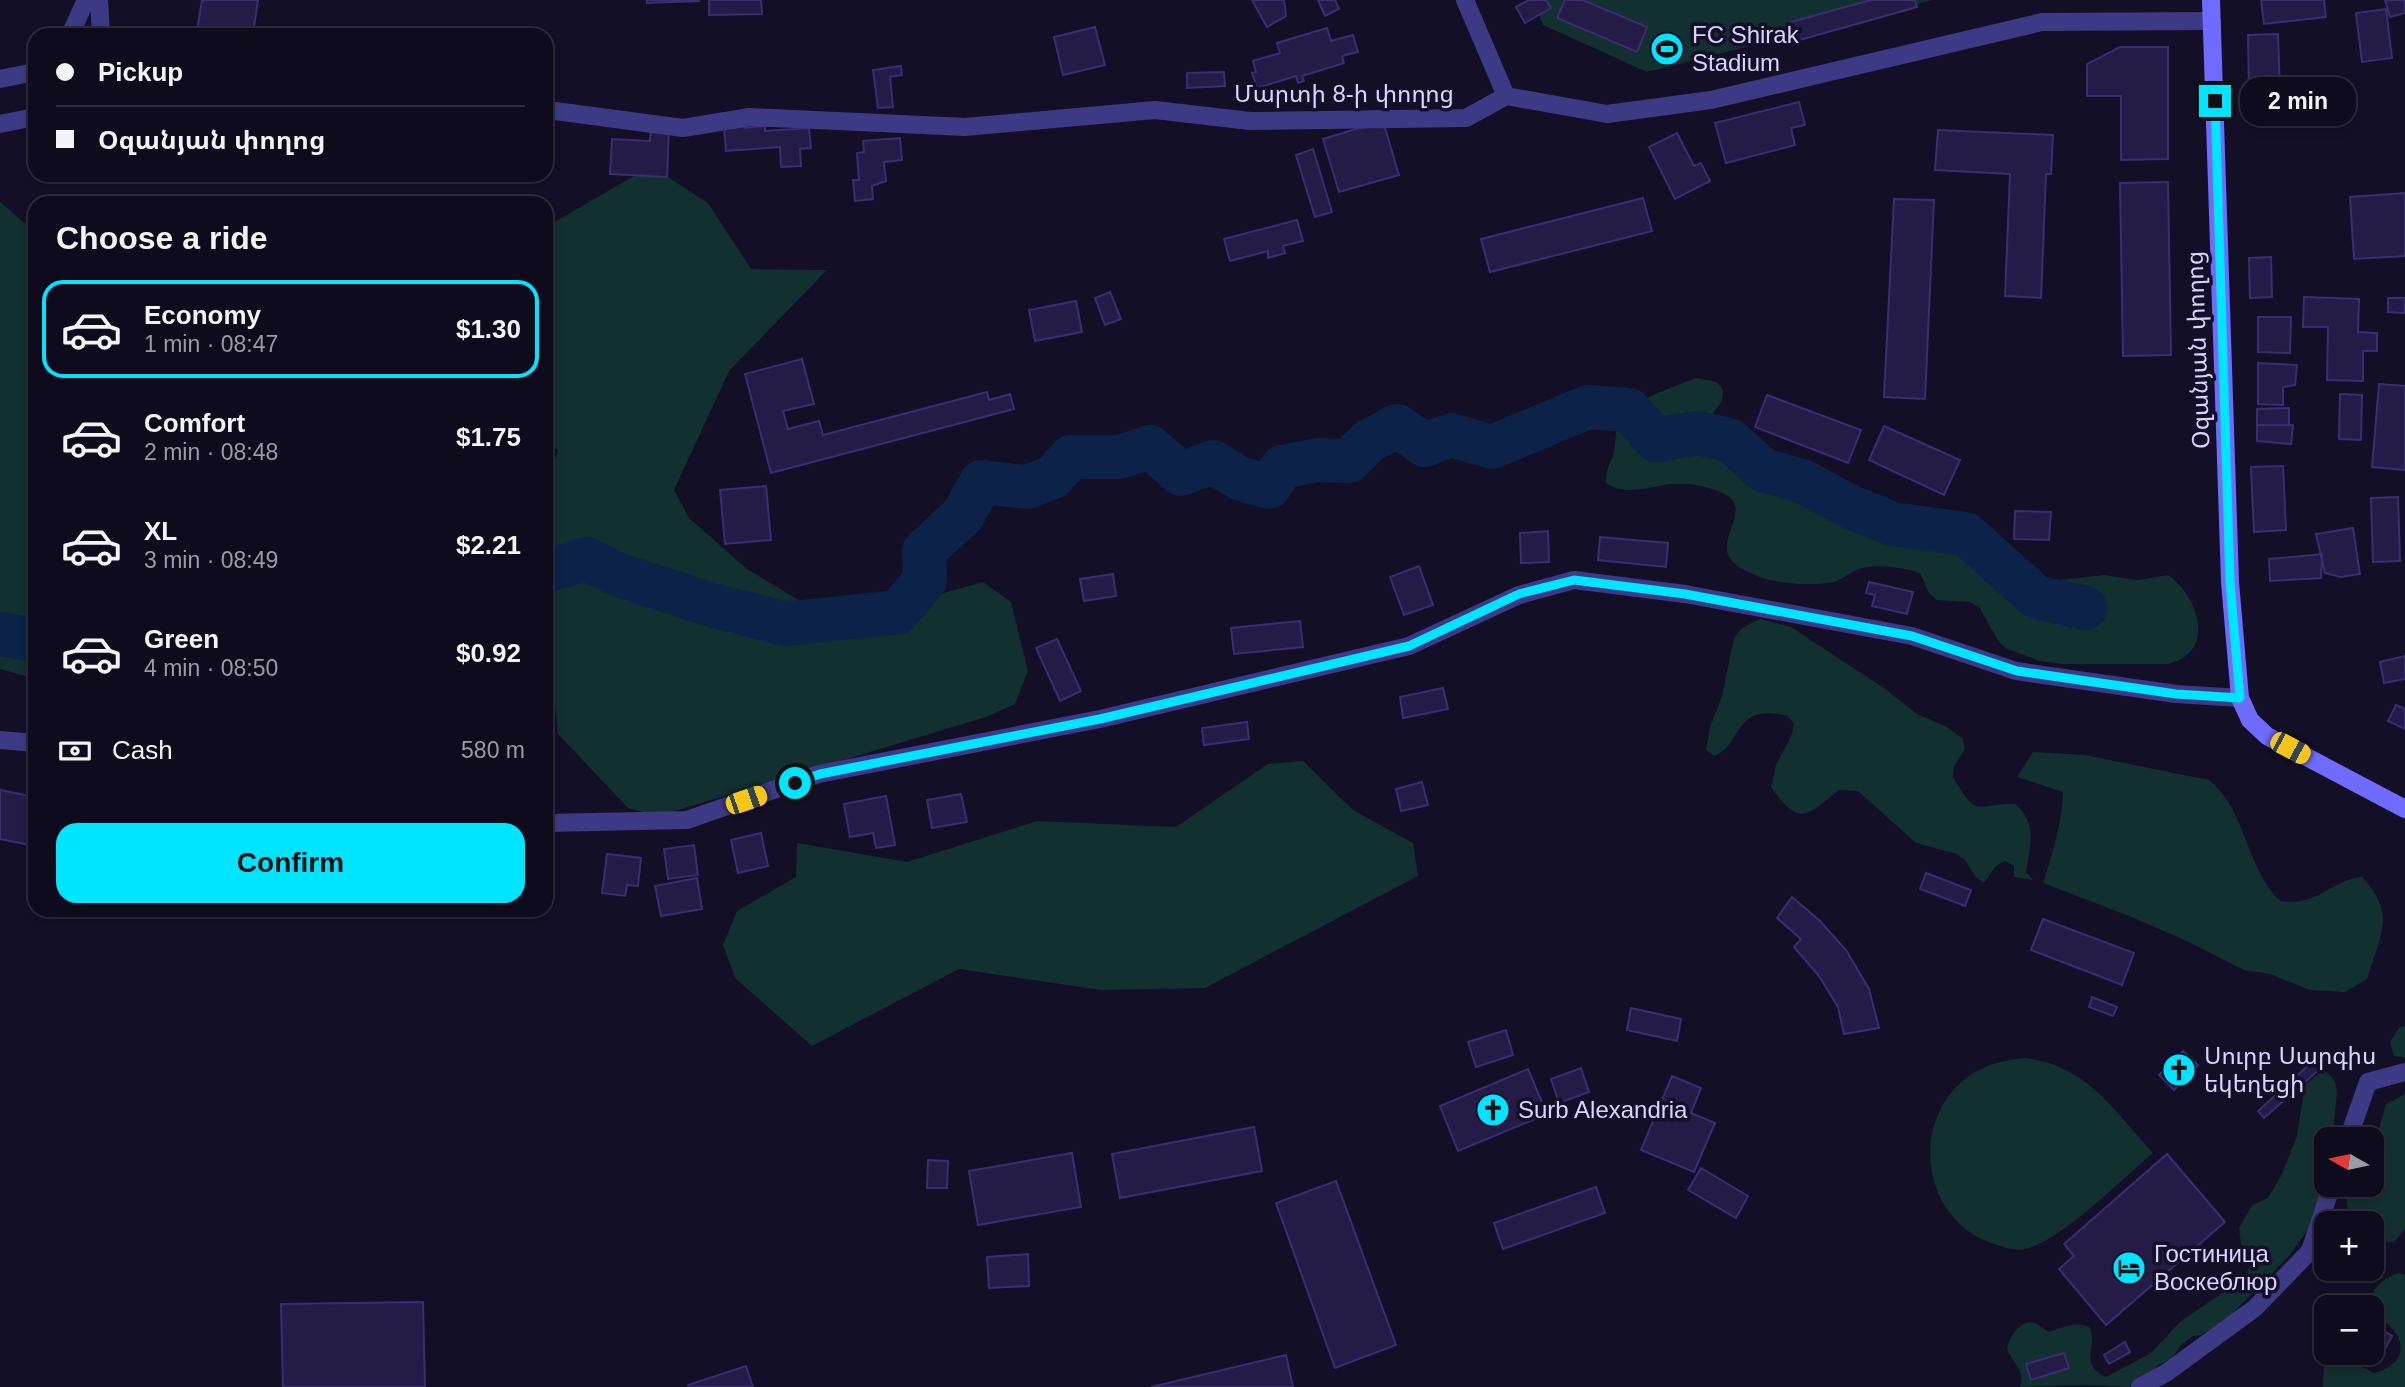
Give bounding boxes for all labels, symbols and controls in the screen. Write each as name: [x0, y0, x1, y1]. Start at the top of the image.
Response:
place label: FC Shirak Stadium: [1692, 21, 1800, 76]
sports icon: FC Shirak Stadium: [1648, 30, 1686, 68]
text: Pickup: [98, 57, 183, 87]
callout: 2 min: [2240, 76, 2355, 126]
street label: Մարտի 8-ի փողոց: [1234, 80, 1454, 108]
route end: [2199, 85, 2231, 117]
text: 2 min: [2268, 88, 2328, 114]
text: Օզանյան փողոց: [98, 125, 326, 155]
text: Choose a ride: [56, 220, 268, 256]
street label: Օզանյան փողոց: [2181, 251, 2215, 449]
icon: car: [60, 298, 123, 361]
text: Economy: [144, 300, 261, 330]
text: $1.30: [456, 314, 521, 344]
text: 1 min · 08:47: [144, 331, 278, 357]
icon: car: [60, 406, 123, 469]
text: Comfort: [144, 408, 245, 438]
text: $1.75: [456, 422, 521, 452]
text: 2 min · 08:48: [144, 439, 278, 465]
icon: car: [60, 514, 123, 577]
text: XL: [144, 516, 177, 546]
text: $2.21: [456, 530, 521, 560]
text: 3 min · 08:49: [144, 547, 278, 573]
icon: car: [60, 622, 123, 685]
text: Green: [144, 624, 219, 654]
text: $0.92: [456, 638, 521, 668]
text: 4 min · 08:50: [144, 655, 278, 681]
car: [2267, 729, 2314, 767]
icon: cash: [56, 732, 94, 770]
text: Cash: [112, 735, 173, 765]
text: 580 m: [461, 737, 525, 763]
route start: [779, 767, 811, 799]
car: [723, 783, 770, 817]
button: Confirm: [56, 823, 525, 903]
place label: Սուրբ Սարգիս եկեղեցի: [2204, 1042, 2376, 1098]
church icon: Սուրբ Սարգիս եկեղեցի: [2160, 1051, 2198, 1089]
church icon: Surb Alexandria: [1474, 1091, 1512, 1129]
place label: Surb Alexandria: [1518, 1096, 1688, 1123]
north arrow: [2314, 1127, 2384, 1197]
map controls: [2314, 1127, 2384, 1365]
button: +: [2314, 1211, 2384, 1281]
place label: Гостиница Воскеблюр: [2154, 1240, 2277, 1295]
hotel icon: Гостиница Воскеблюр: [2110, 1249, 2148, 1287]
button: −: [2314, 1295, 2384, 1365]

